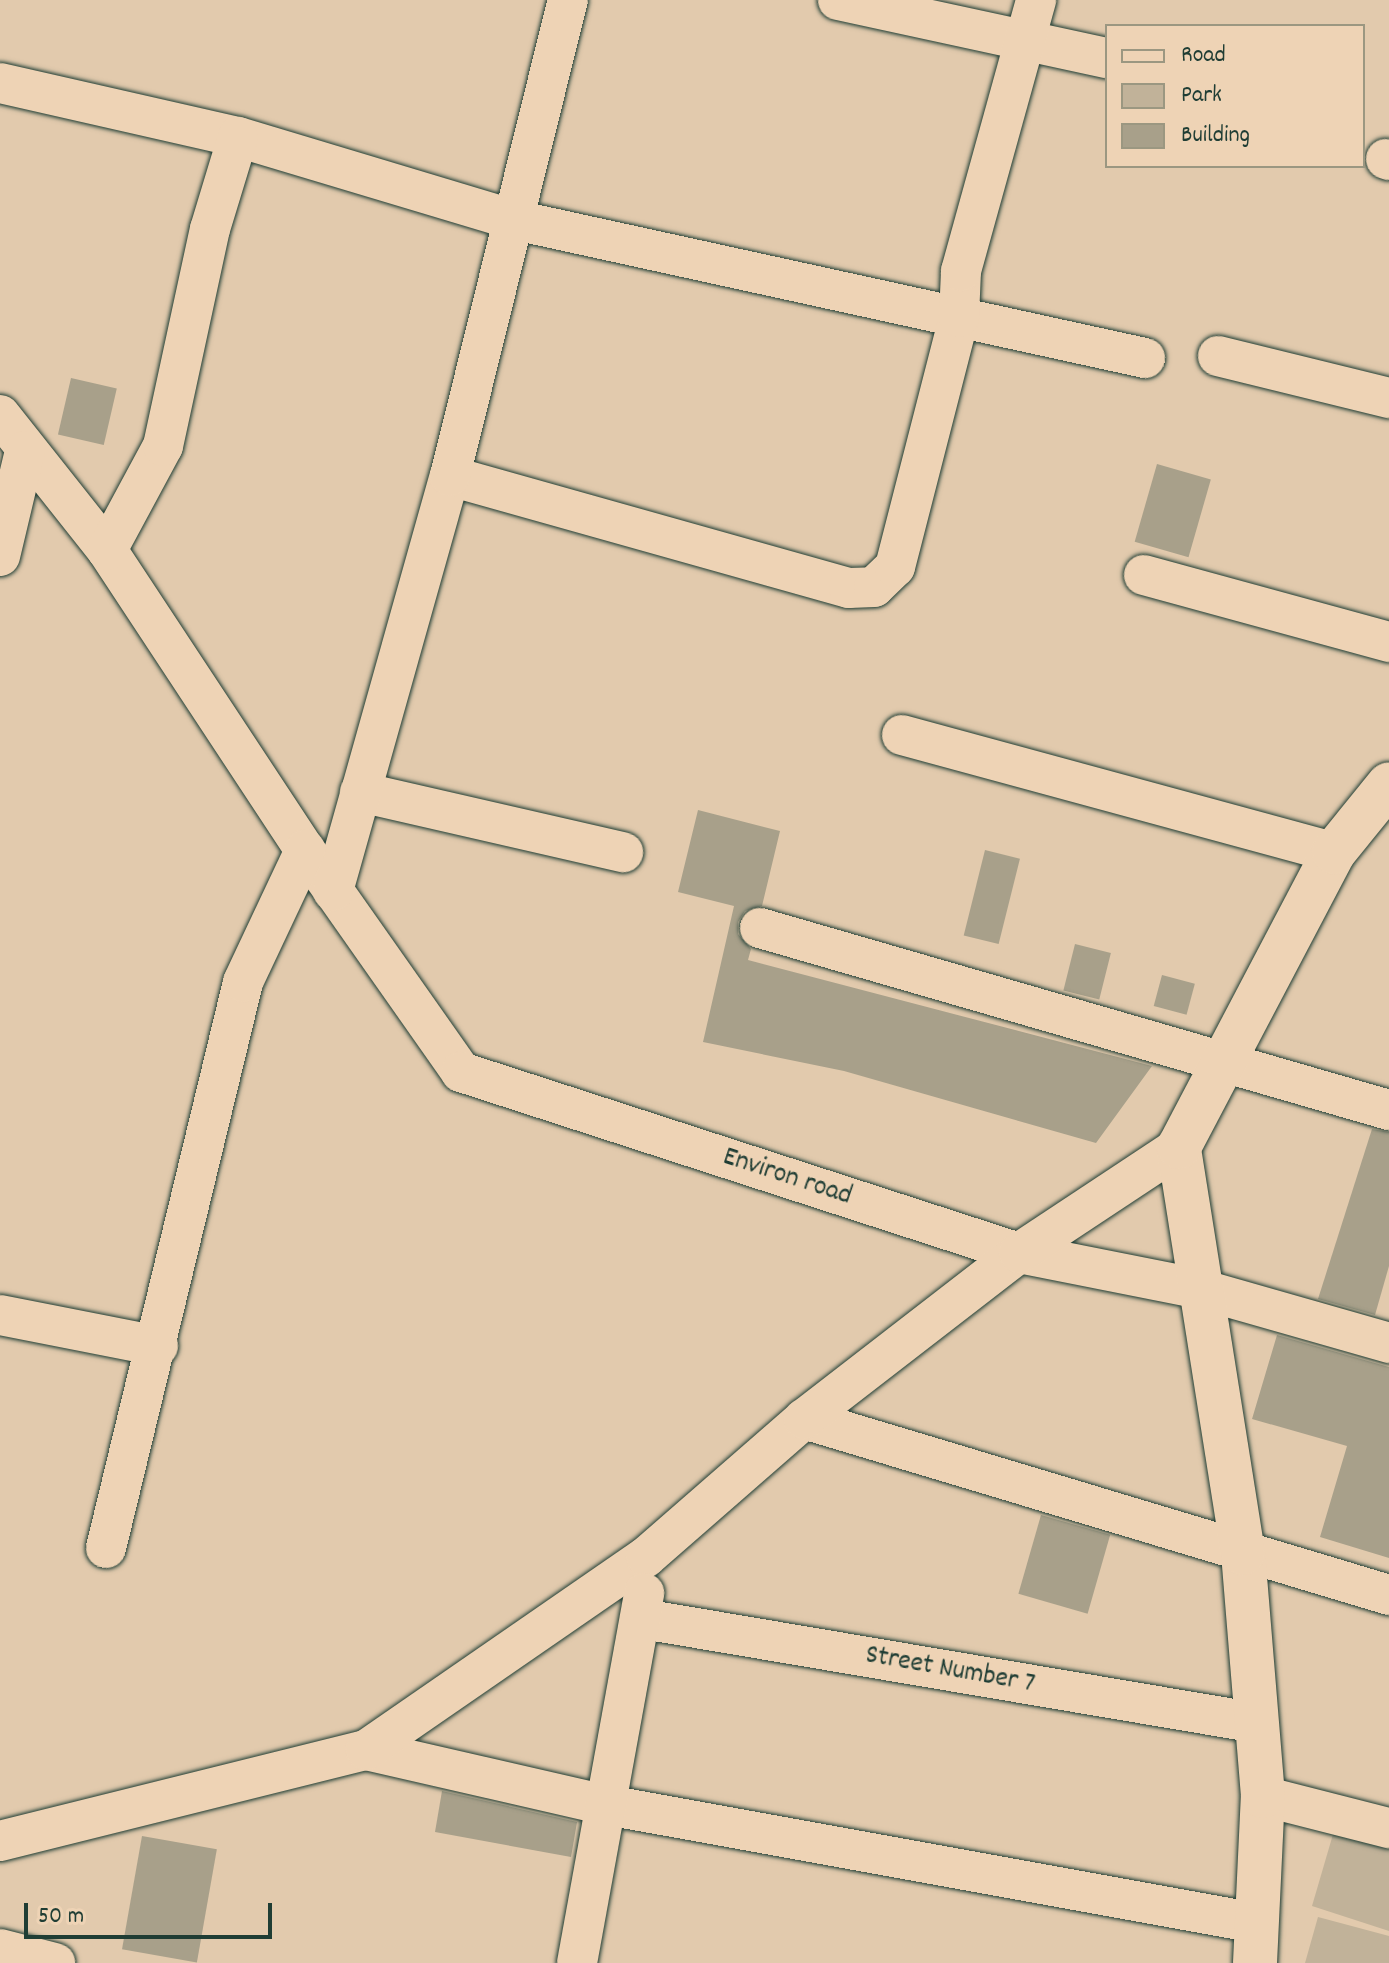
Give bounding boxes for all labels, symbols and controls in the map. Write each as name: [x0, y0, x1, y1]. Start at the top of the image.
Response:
legend: [1105, 24, 1365, 168]
text: Road: [1181, 39, 1226, 73]
text: Park: [1181, 79, 1222, 113]
text: Building: [1181, 119, 1250, 153]
street label: Environ road: [718, 1141, 856, 1215]
street label: Street Number 7: [863, 1640, 1037, 1702]
scale bar: [28, 1887, 276, 1937]
text: 50 m: [38, 1900, 84, 1934]

